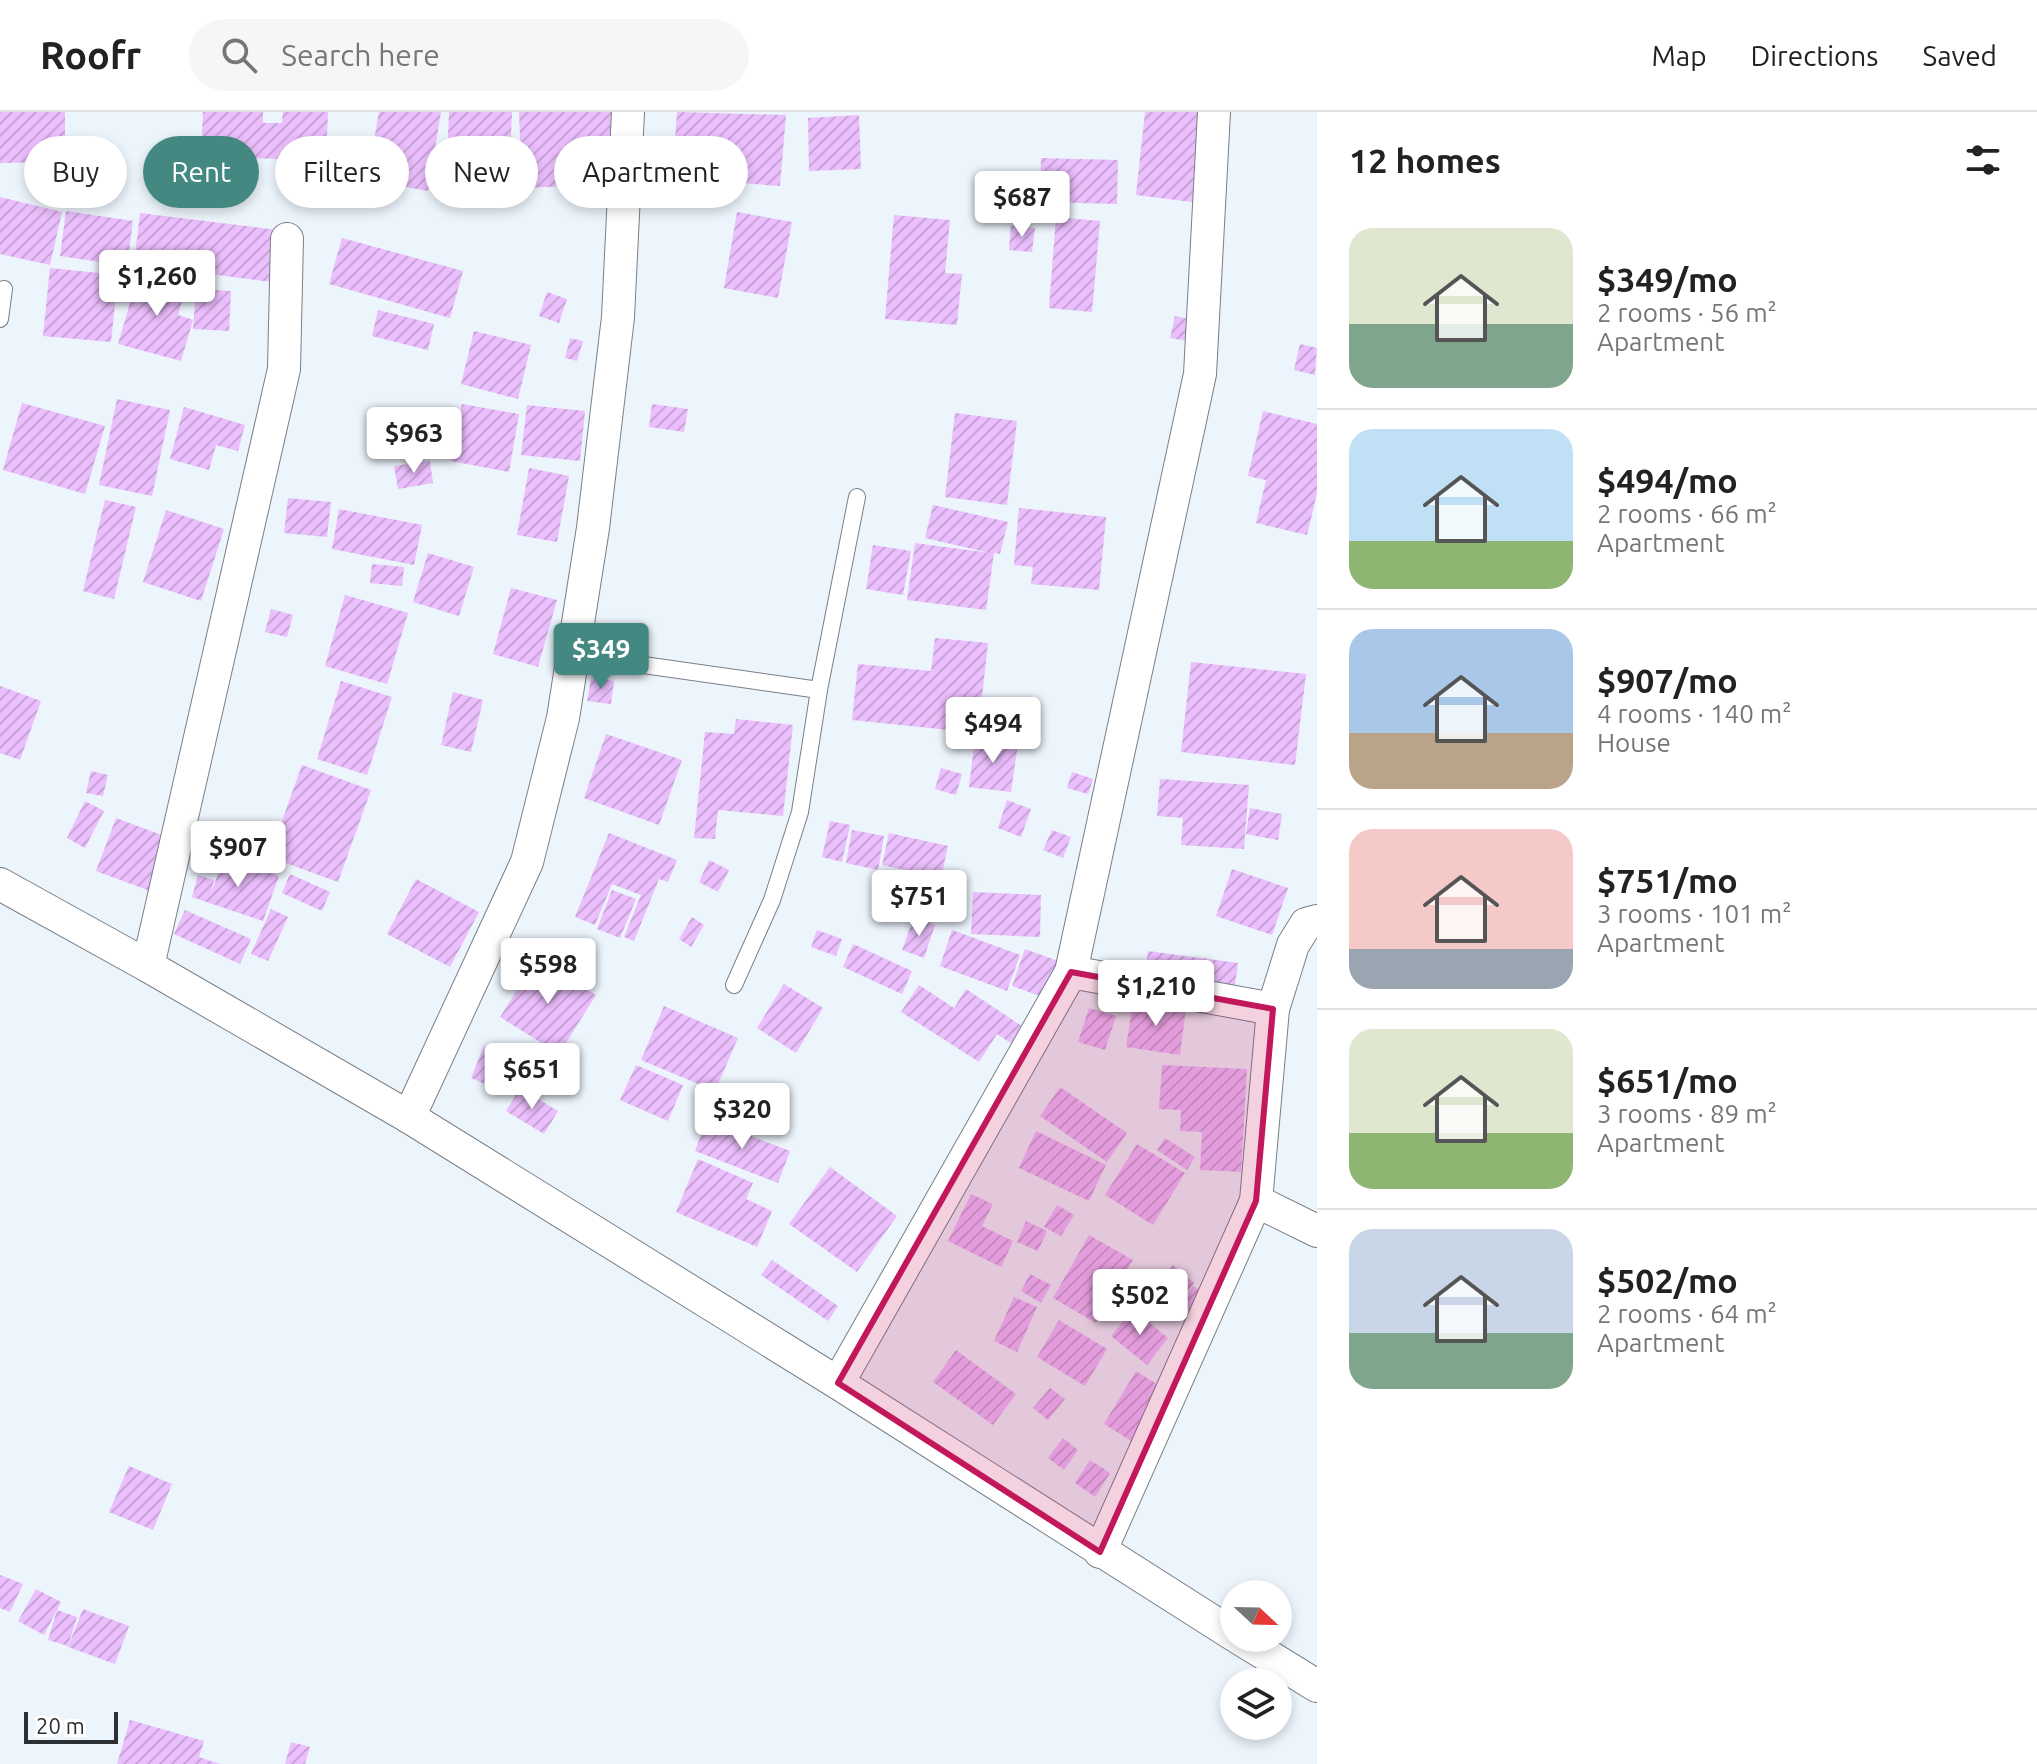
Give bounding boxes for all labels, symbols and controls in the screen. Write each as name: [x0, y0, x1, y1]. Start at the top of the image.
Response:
search box: [189, 19, 749, 91]
icon: search: [217, 33, 261, 77]
text: Roofr: [40, 34, 141, 76]
text: Search here: [281, 38, 440, 72]
text: Map: [1651, 40, 1707, 71]
text: Directions: [1751, 40, 1878, 71]
text: Saved: [1922, 40, 1997, 71]
chip: Buy: [24, 136, 127, 208]
chip: Rent: [143, 136, 259, 208]
chip: Filters: [275, 136, 409, 208]
chip: New: [425, 136, 538, 208]
chip: Apartment: [554, 136, 748, 208]
icon: filters: [1961, 138, 2005, 182]
text: 12 homes: [1349, 141, 1501, 179]
pin: $687: [975, 171, 1069, 239]
text: $687: [993, 182, 1051, 211]
pin: $1,260: [92, 250, 222, 318]
icon: home: [1413, 260, 1509, 356]
text: $349/mo: [1597, 260, 1738, 298]
text: $1,260: [117, 261, 197, 290]
text: 2 rooms · 56 m²: [1597, 298, 1777, 327]
text: Apartment: [1597, 327, 1724, 356]
pin: $963: [367, 407, 461, 475]
text: $963: [385, 418, 443, 447]
icon: home: [1413, 461, 1509, 557]
text: $494/mo: [1597, 461, 1738, 499]
text: 2 rooms · 66 m²: [1597, 499, 1777, 528]
text: Apartment: [1597, 528, 1724, 557]
pin: $349: [554, 623, 648, 691]
text: $349: [572, 634, 630, 663]
icon: home: [1413, 661, 1509, 757]
text: $907/mo: [1597, 661, 1738, 699]
pin: $494: [946, 697, 1040, 765]
text: 4 rooms · 140 m²: [1597, 699, 1792, 728]
text: $494: [964, 708, 1022, 737]
text: House: [1597, 728, 1671, 757]
pin: $907: [191, 821, 285, 889]
text: $907: [209, 832, 267, 861]
icon: home: [1413, 861, 1509, 957]
text: $751/mo: [1597, 861, 1738, 899]
pin: $751: [872, 870, 966, 938]
text: $751: [890, 881, 948, 910]
text: 3 rooms · 101 m²: [1597, 899, 1792, 928]
text: Apartment: [1597, 928, 1724, 957]
pin: $598: [501, 938, 595, 1006]
text: $598: [519, 949, 577, 978]
pin: $1,210: [1091, 960, 1221, 1028]
text: $1,210: [1116, 971, 1196, 1000]
pin: $651: [485, 1043, 579, 1111]
text: $651: [503, 1054, 561, 1083]
icon: home: [1413, 1061, 1509, 1157]
text: $651/mo: [1597, 1061, 1738, 1099]
pin: $320: [695, 1083, 789, 1151]
text: $320: [713, 1094, 771, 1123]
text: 3 rooms · 89 m²: [1597, 1099, 1777, 1128]
text: Apartment: [1597, 1128, 1724, 1157]
icon: home: [1413, 1261, 1509, 1357]
text: $502/mo: [1597, 1261, 1738, 1299]
pin: $502: [1093, 1269, 1187, 1337]
text: $502: [1111, 1280, 1169, 1309]
text: 2 rooms · 64 m²: [1597, 1299, 1777, 1328]
text: Apartment: [1597, 1328, 1724, 1357]
north arrow: [1220, 1580, 1292, 1652]
map controls: [1220, 1580, 1292, 1740]
button: layers: [1220, 1668, 1292, 1740]
scale bar: [24, 1708, 118, 1744]
text: 20 m: [36, 1713, 85, 1738]

